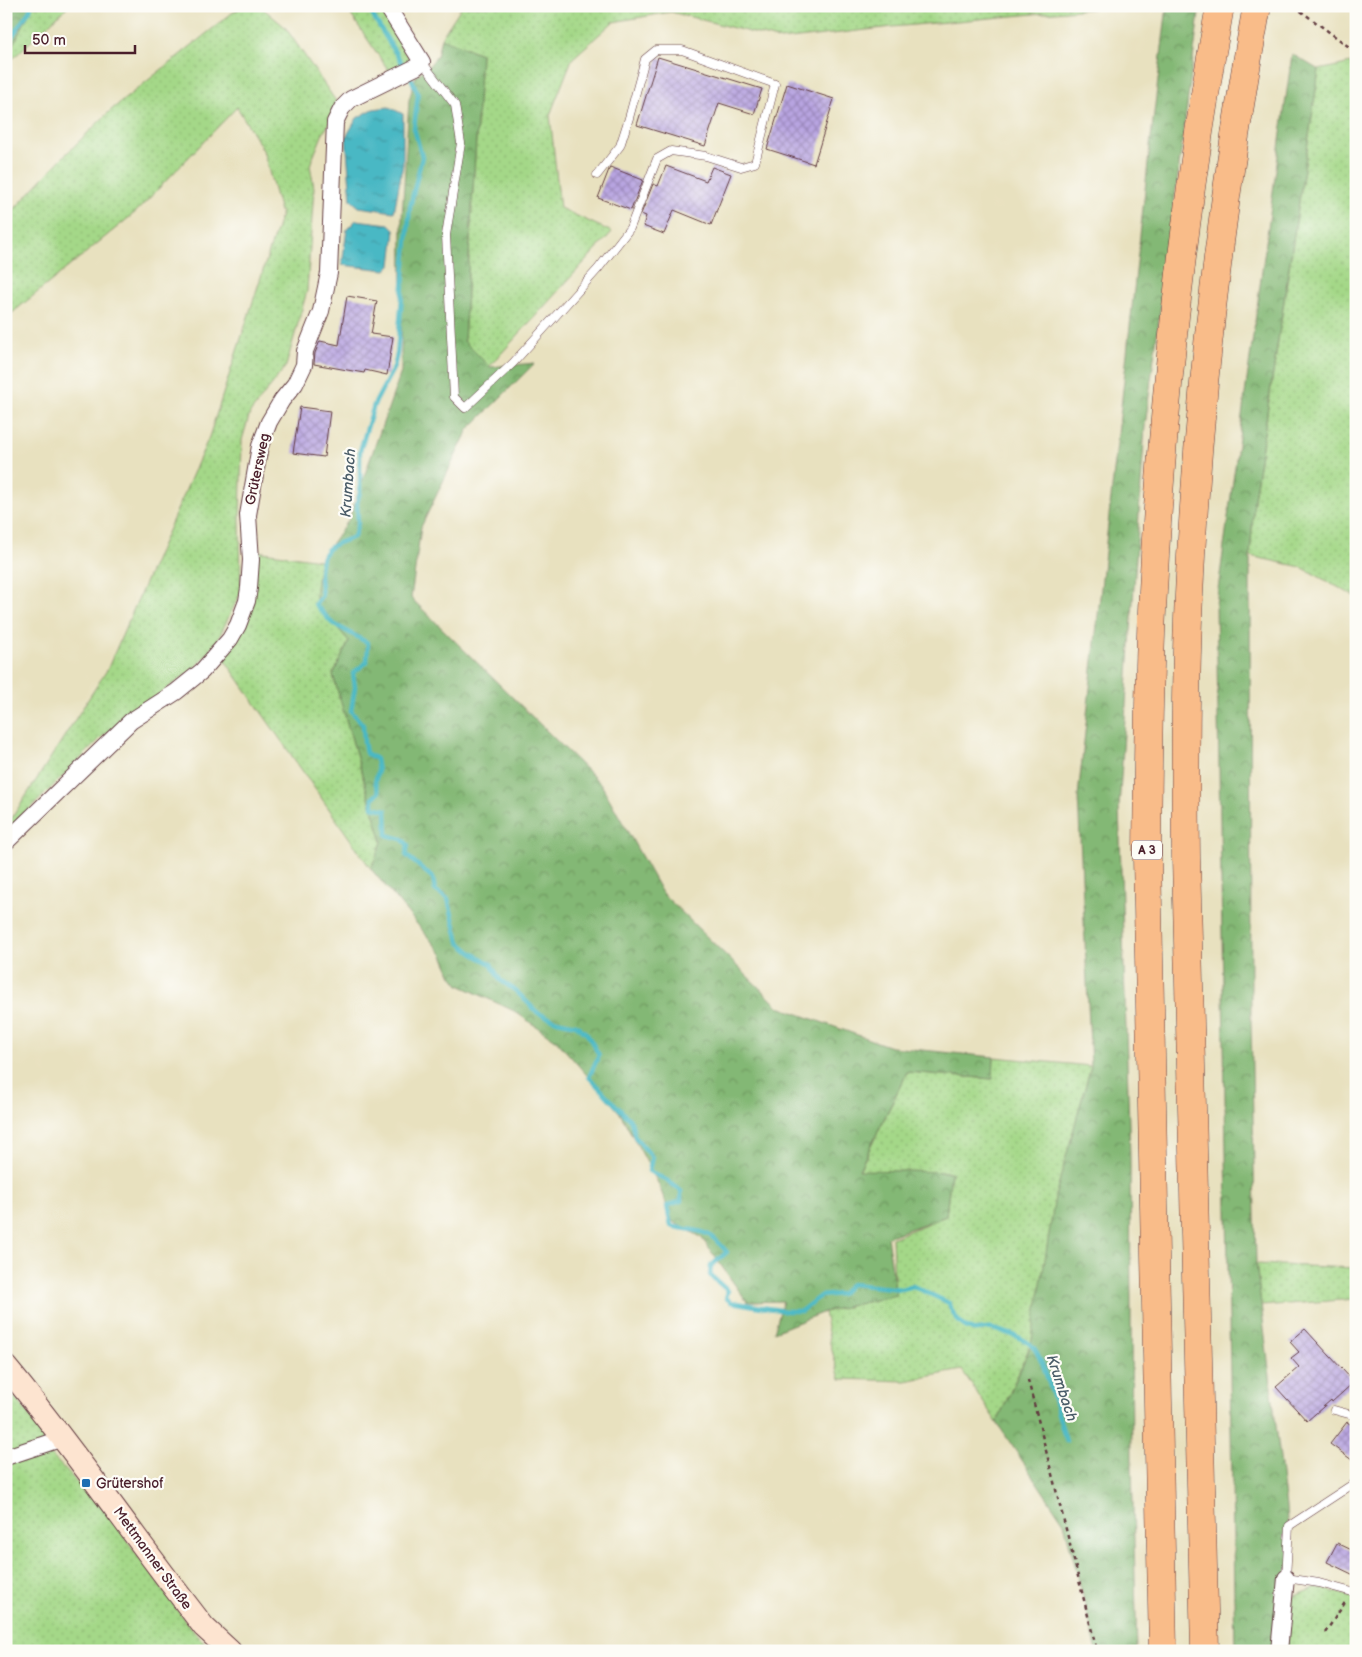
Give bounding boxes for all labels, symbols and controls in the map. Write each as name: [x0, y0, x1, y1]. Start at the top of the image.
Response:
scale bar: [25, 22, 135, 54]
text: 50 m: [32, 31, 66, 50]
street label: Grütersweg: [242, 432, 273, 507]
water label: Krumbach: [337, 448, 360, 518]
road number: A 3: [1132, 840, 1162, 860]
water label: Krumbach: [1042, 1352, 1081, 1424]
place label: Grütershof: [96, 1475, 164, 1492]
marker: Grütershof: [80, 1477, 92, 1489]
street label: Mettmanner Straße: [110, 1504, 196, 1613]

